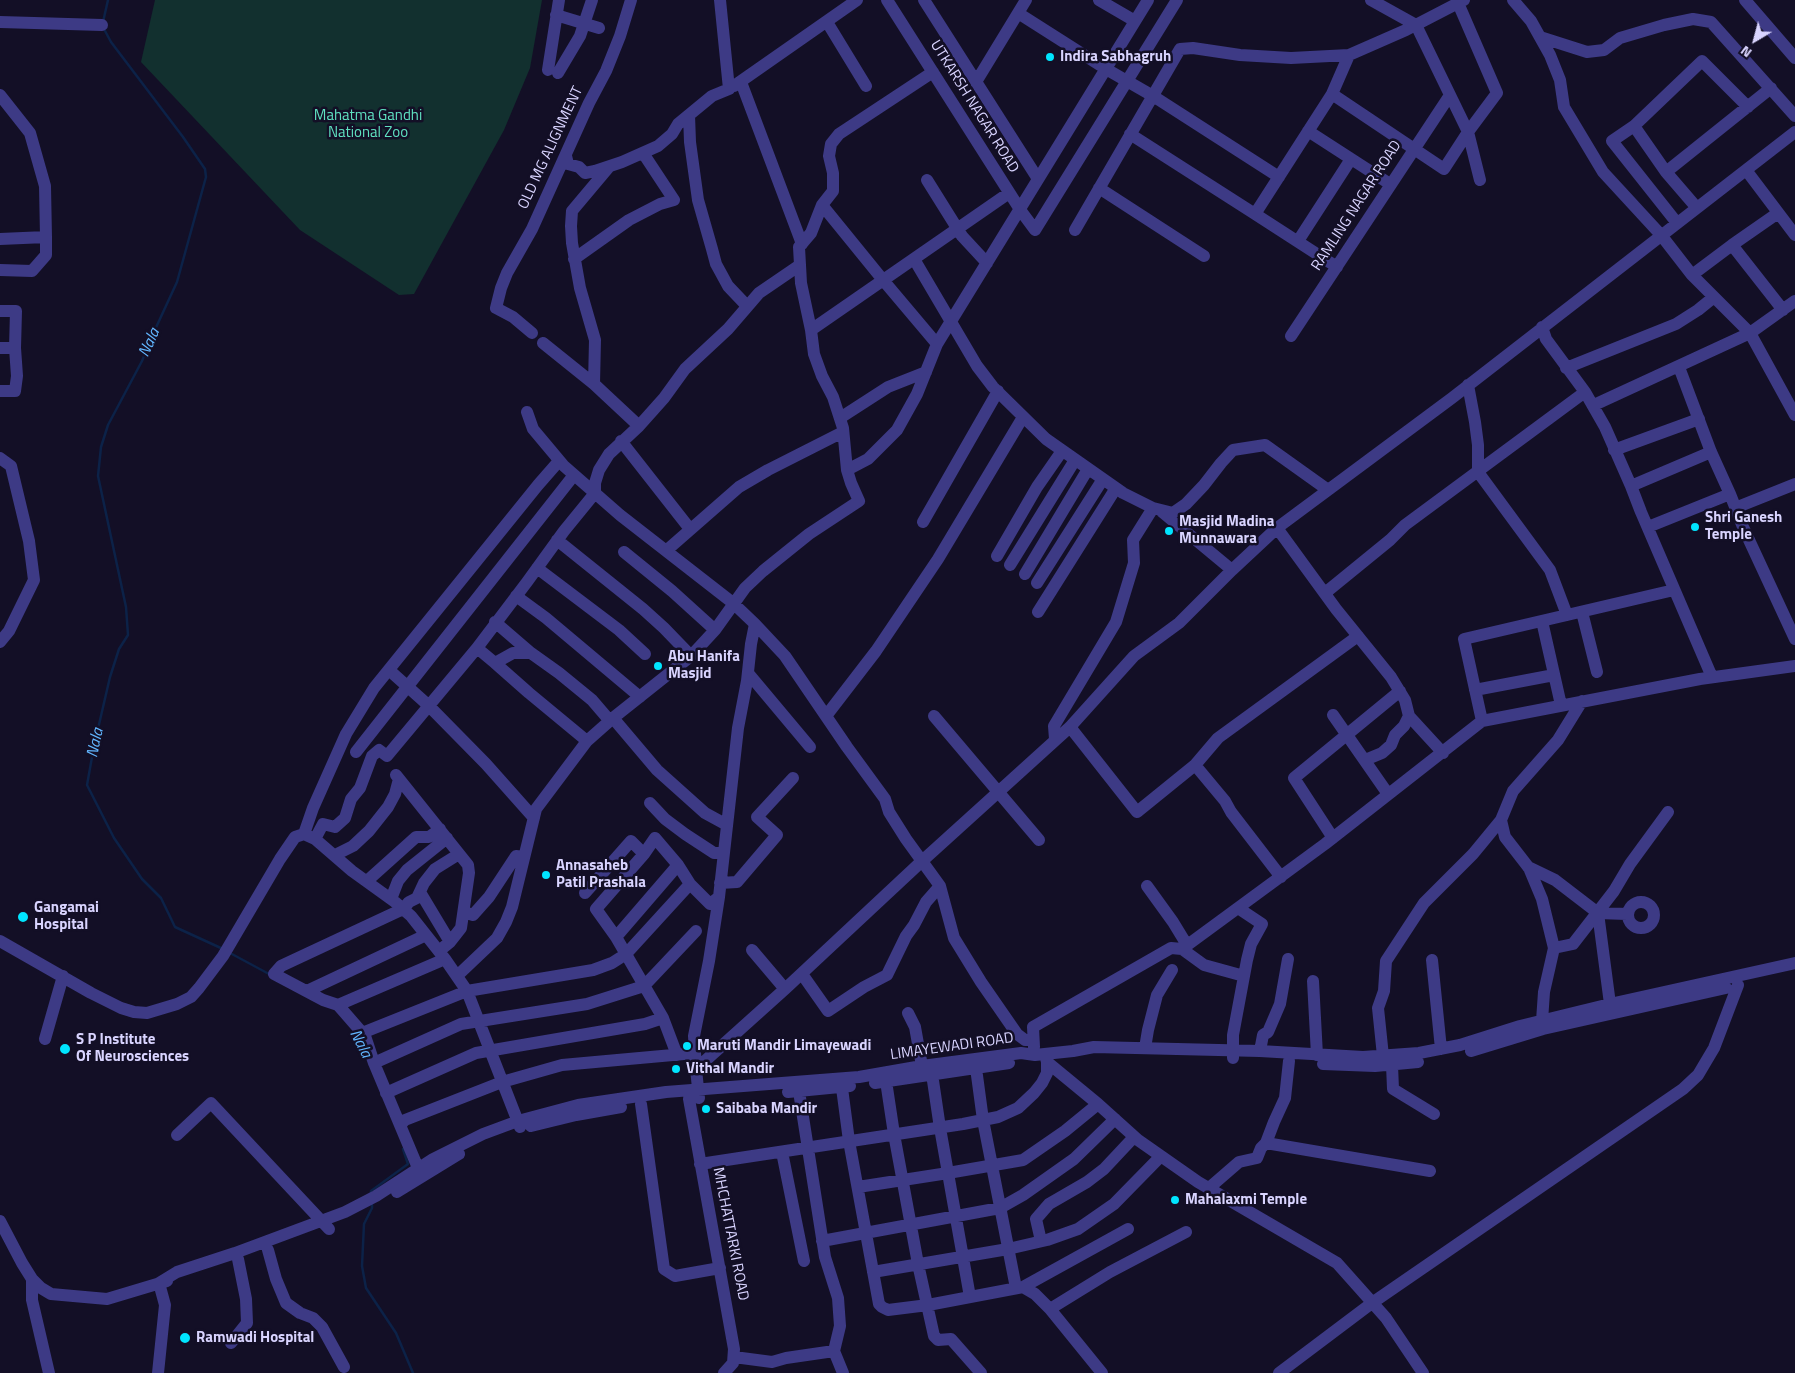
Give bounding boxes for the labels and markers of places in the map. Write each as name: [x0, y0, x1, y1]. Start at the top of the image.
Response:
place label: Indira Sabhagruh: [1060, 48, 1171, 66]
marker: Indira Sabhagruh: [1044, 51, 1056, 63]
place label: Shri Ganesh Temple: [1705, 509, 1782, 544]
place label: Masjid Madina Munnawara: [1179, 513, 1275, 548]
marker: Shri Ganesh Temple: [1689, 521, 1701, 533]
marker: Masjid Madina Munnawara: [1163, 525, 1175, 537]
place label: Abu Hanifa Masjid: [668, 648, 740, 683]
marker: Abu Hanifa Masjid: [652, 660, 664, 672]
place label: Annasaheb Patil Prashala: [556, 857, 646, 892]
marker: Annasaheb Patil Prashala: [540, 869, 552, 881]
place label: Gangamai Hospital: [34, 899, 99, 934]
marker: Gangamai Hospital: [16, 910, 30, 924]
place label: S P Institute Of Neurosciences: [76, 1031, 189, 1066]
place label: Maruti Mandir Limayewadi: [697, 1037, 871, 1055]
marker: Maruti Mandir Limayewadi: [681, 1040, 693, 1052]
marker: S P Institute Of Neurosciences: [58, 1042, 72, 1056]
place label: Vithal Mandir: [686, 1060, 774, 1078]
marker: Vithal Mandir: [670, 1063, 682, 1075]
place label: Saibaba Mandir: [716, 1100, 817, 1118]
marker: Saibaba Mandir: [700, 1103, 712, 1115]
place label: Mahalaxmi Temple: [1185, 1191, 1307, 1209]
marker: Mahalaxmi Temple: [1169, 1194, 1181, 1206]
place label: Ramwadi Hospital: [196, 1329, 314, 1347]
marker: Ramwadi Hospital: [178, 1331, 192, 1345]

